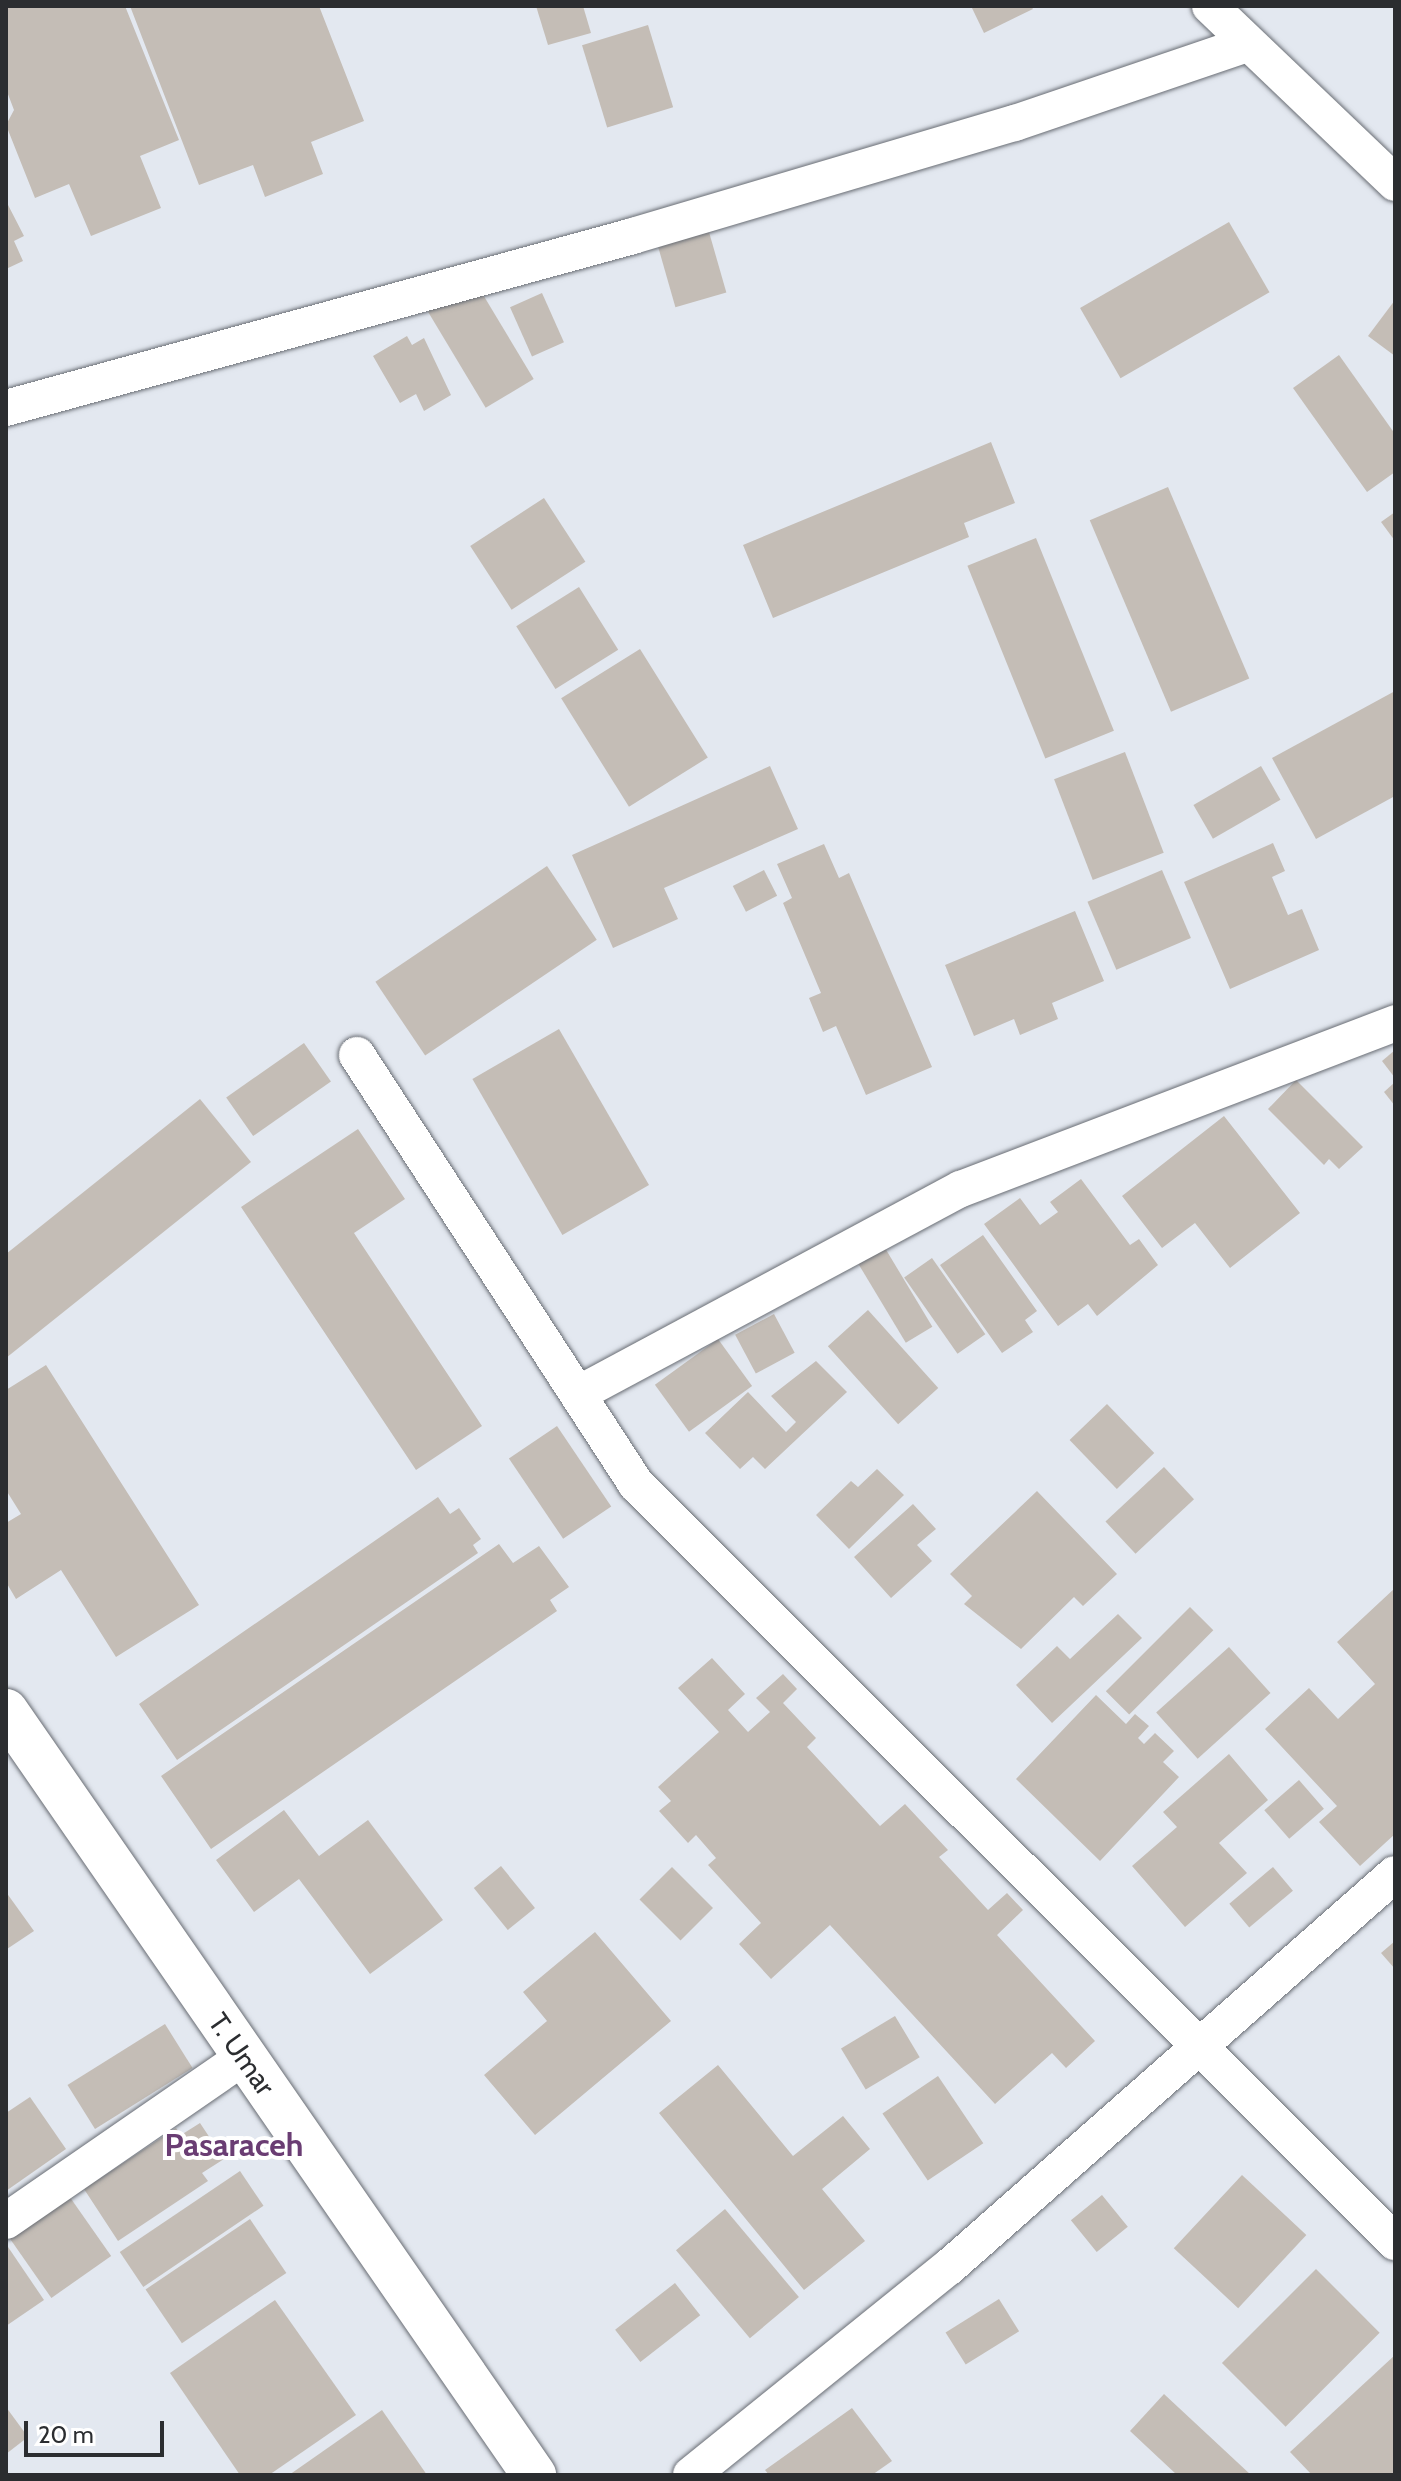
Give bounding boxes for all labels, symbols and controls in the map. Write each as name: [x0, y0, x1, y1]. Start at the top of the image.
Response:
street label: T. Umar: [202, 2006, 282, 2102]
district label: Pasaraceh: [165, 2126, 303, 2164]
scale bar: [28, 2405, 168, 2455]
text: 20 m: [38, 2420, 94, 2449]

